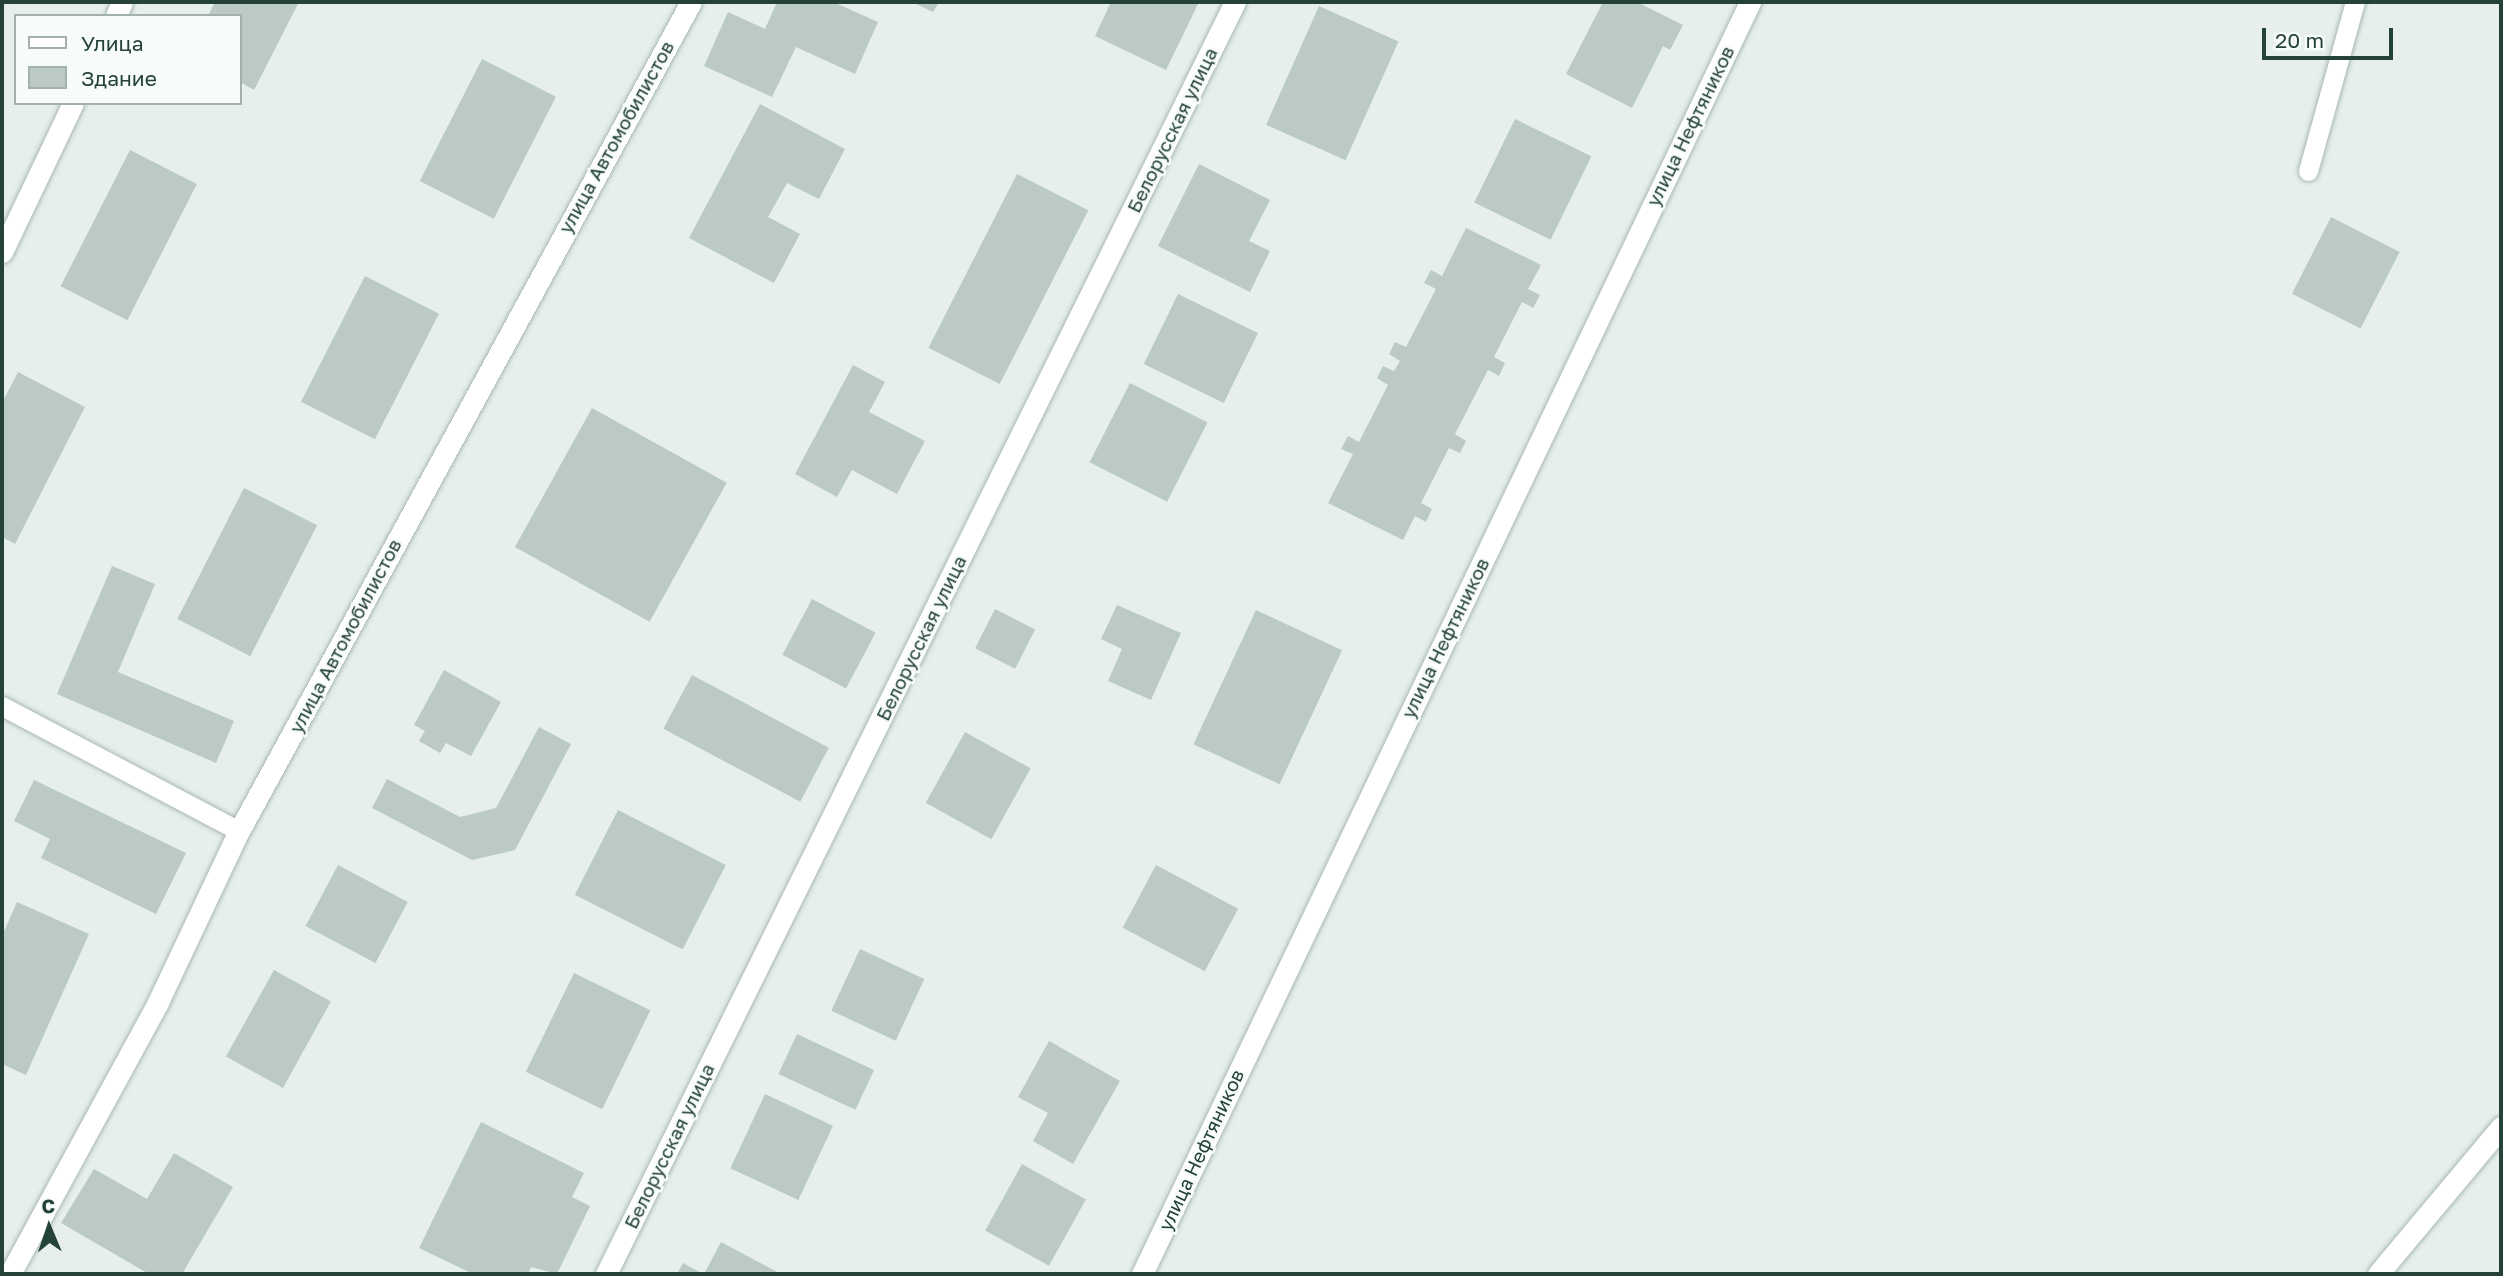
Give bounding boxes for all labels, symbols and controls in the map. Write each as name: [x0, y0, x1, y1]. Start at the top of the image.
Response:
legend: [14, 14, 242, 105]
scale bar: [2265, 14, 2396, 58]
text: 20 m: [2275, 27, 2324, 53]
text: Улица: [81, 30, 144, 56]
street label: улица Автомобилистов: [554, 37, 678, 237]
street label: улица Нефтяников: [1641, 42, 1739, 210]
street label: Белорусская улица: [1122, 44, 1222, 216]
text: Здание: [81, 65, 157, 91]
street label: улица Автомобилистов: [284, 535, 406, 737]
street label: Белорусская улица: [871, 552, 971, 724]
street label: улица Нефтяников: [1396, 554, 1494, 722]
street label: Белорусская улица: [619, 1060, 719, 1232]
street label: улица Нефтяников: [1154, 1066, 1248, 1234]
north arrow: [14, 1192, 84, 1262]
text: С: [41, 1194, 55, 1217]

